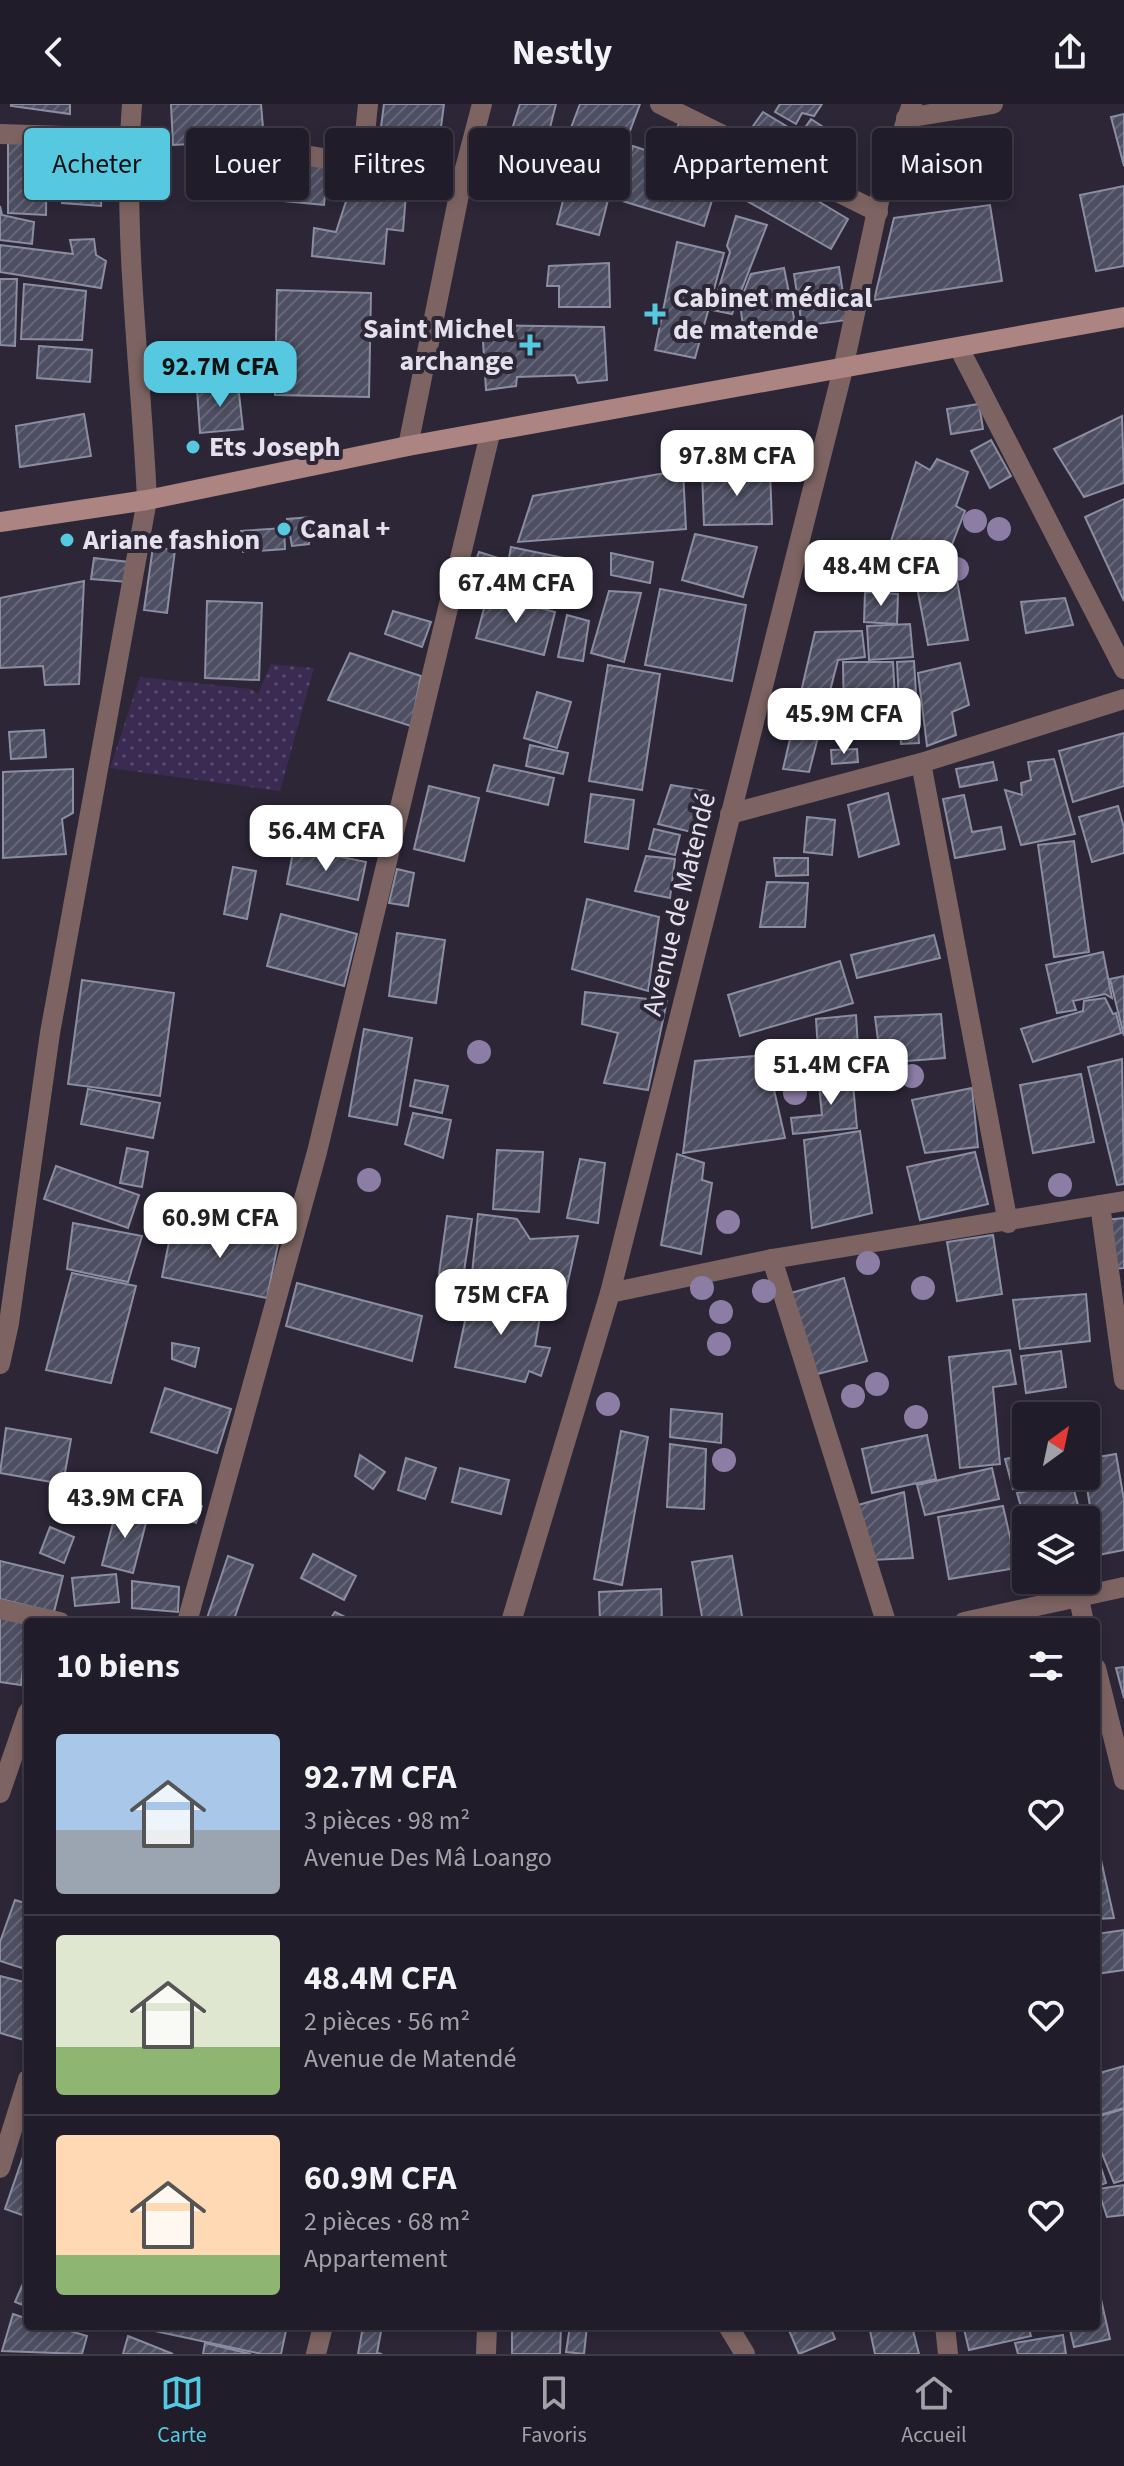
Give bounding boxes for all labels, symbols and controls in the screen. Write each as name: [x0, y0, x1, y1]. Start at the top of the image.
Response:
text: Nestly: [512, 27, 612, 78]
icon: back: [32, 30, 76, 74]
icon: share: [1048, 30, 1092, 74]
chip: Acheter: [24, 128, 170, 200]
chip: Louer: [186, 128, 309, 200]
chip: Filtres: [325, 128, 453, 200]
chip: Nouveau: [469, 128, 630, 200]
chip: Appartement: [646, 128, 856, 200]
chip: Maison: [872, 128, 1012, 200]
place label: Cabinet médical de matende: [673, 278, 872, 350]
marker: Cabinet médical de matende: [644, 303, 666, 325]
place label: Saint Michel archange: [363, 309, 514, 381]
marker: Saint Michel archange: [521, 336, 539, 354]
pin: 92.7M CFA: [128, 341, 312, 409]
text: 92.7M CFA: [162, 348, 278, 385]
place label: Ets Joseph: [209, 427, 341, 467]
pin: 97.8M CFA: [645, 430, 829, 498]
text: 97.8M CFA: [679, 437, 795, 474]
marker: Ets Joseph: [184, 438, 202, 456]
place label: Canal +: [300, 509, 390, 549]
place label: Ariane fashion: [82, 520, 260, 560]
marker: Canal +: [275, 520, 293, 538]
marker: Ariane fashion: [58, 531, 76, 549]
pin: 48.4M CFA: [789, 540, 973, 608]
text: 48.4M CFA: [823, 547, 939, 584]
pin: 67.4M CFA: [424, 557, 608, 625]
text: 67.4M CFA: [458, 564, 574, 601]
pin: 45.9M CFA: [752, 688, 936, 756]
text: 45.9M CFA: [786, 695, 902, 732]
street label: Avenue de Matendé: [632, 788, 726, 1020]
pin: 56.4M CFA: [234, 805, 418, 873]
text: 56.4M CFA: [268, 812, 384, 849]
pin: 51.4M CFA: [739, 1039, 923, 1107]
text: 51.4M CFA: [773, 1046, 889, 1083]
pin: 60.9M CFA: [128, 1192, 312, 1260]
text: 60.9M CFA: [162, 1199, 278, 1236]
pin: 75M CFA: [427, 1269, 575, 1337]
text: 75M CFA: [453, 1276, 549, 1313]
north arrow: [1012, 1402, 1100, 1490]
map controls: [1012, 1402, 1100, 1594]
pin: 43.9M CFA: [33, 1472, 217, 1540]
text: 43.9M CFA: [67, 1479, 183, 1516]
button: layers: [1012, 1506, 1100, 1594]
text: 10 biens: [56, 1642, 180, 1691]
icon: filters: [1024, 1644, 1068, 1688]
text: 92.7M CFA: [304, 1753, 457, 1802]
icon: home: [120, 1766, 216, 1862]
icon: heart: [1024, 1792, 1068, 1836]
text: 3 pièces · 98 m²: [304, 1802, 470, 1839]
text: Avenue Des Mâ Loango: [304, 1839, 552, 1876]
text: 48.4M CFA: [304, 1954, 457, 2003]
icon: home: [120, 1967, 216, 2063]
icon: heart: [1024, 1993, 1068, 2037]
text: 2 pièces · 56 m²: [304, 2003, 470, 2040]
text: Avenue de Matendé: [304, 2040, 516, 2077]
text: 60.9M CFA: [304, 2154, 457, 2203]
icon: home: [120, 2167, 216, 2263]
icon: heart: [1024, 2193, 1068, 2237]
text: 2 pièces · 68 m²: [304, 2203, 470, 2240]
text: Appartement: [304, 2240, 448, 2277]
tab: Carte: [157, 2371, 207, 2451]
tab: Favoris: [521, 2371, 587, 2451]
tab: Accueil: [901, 2371, 967, 2451]

